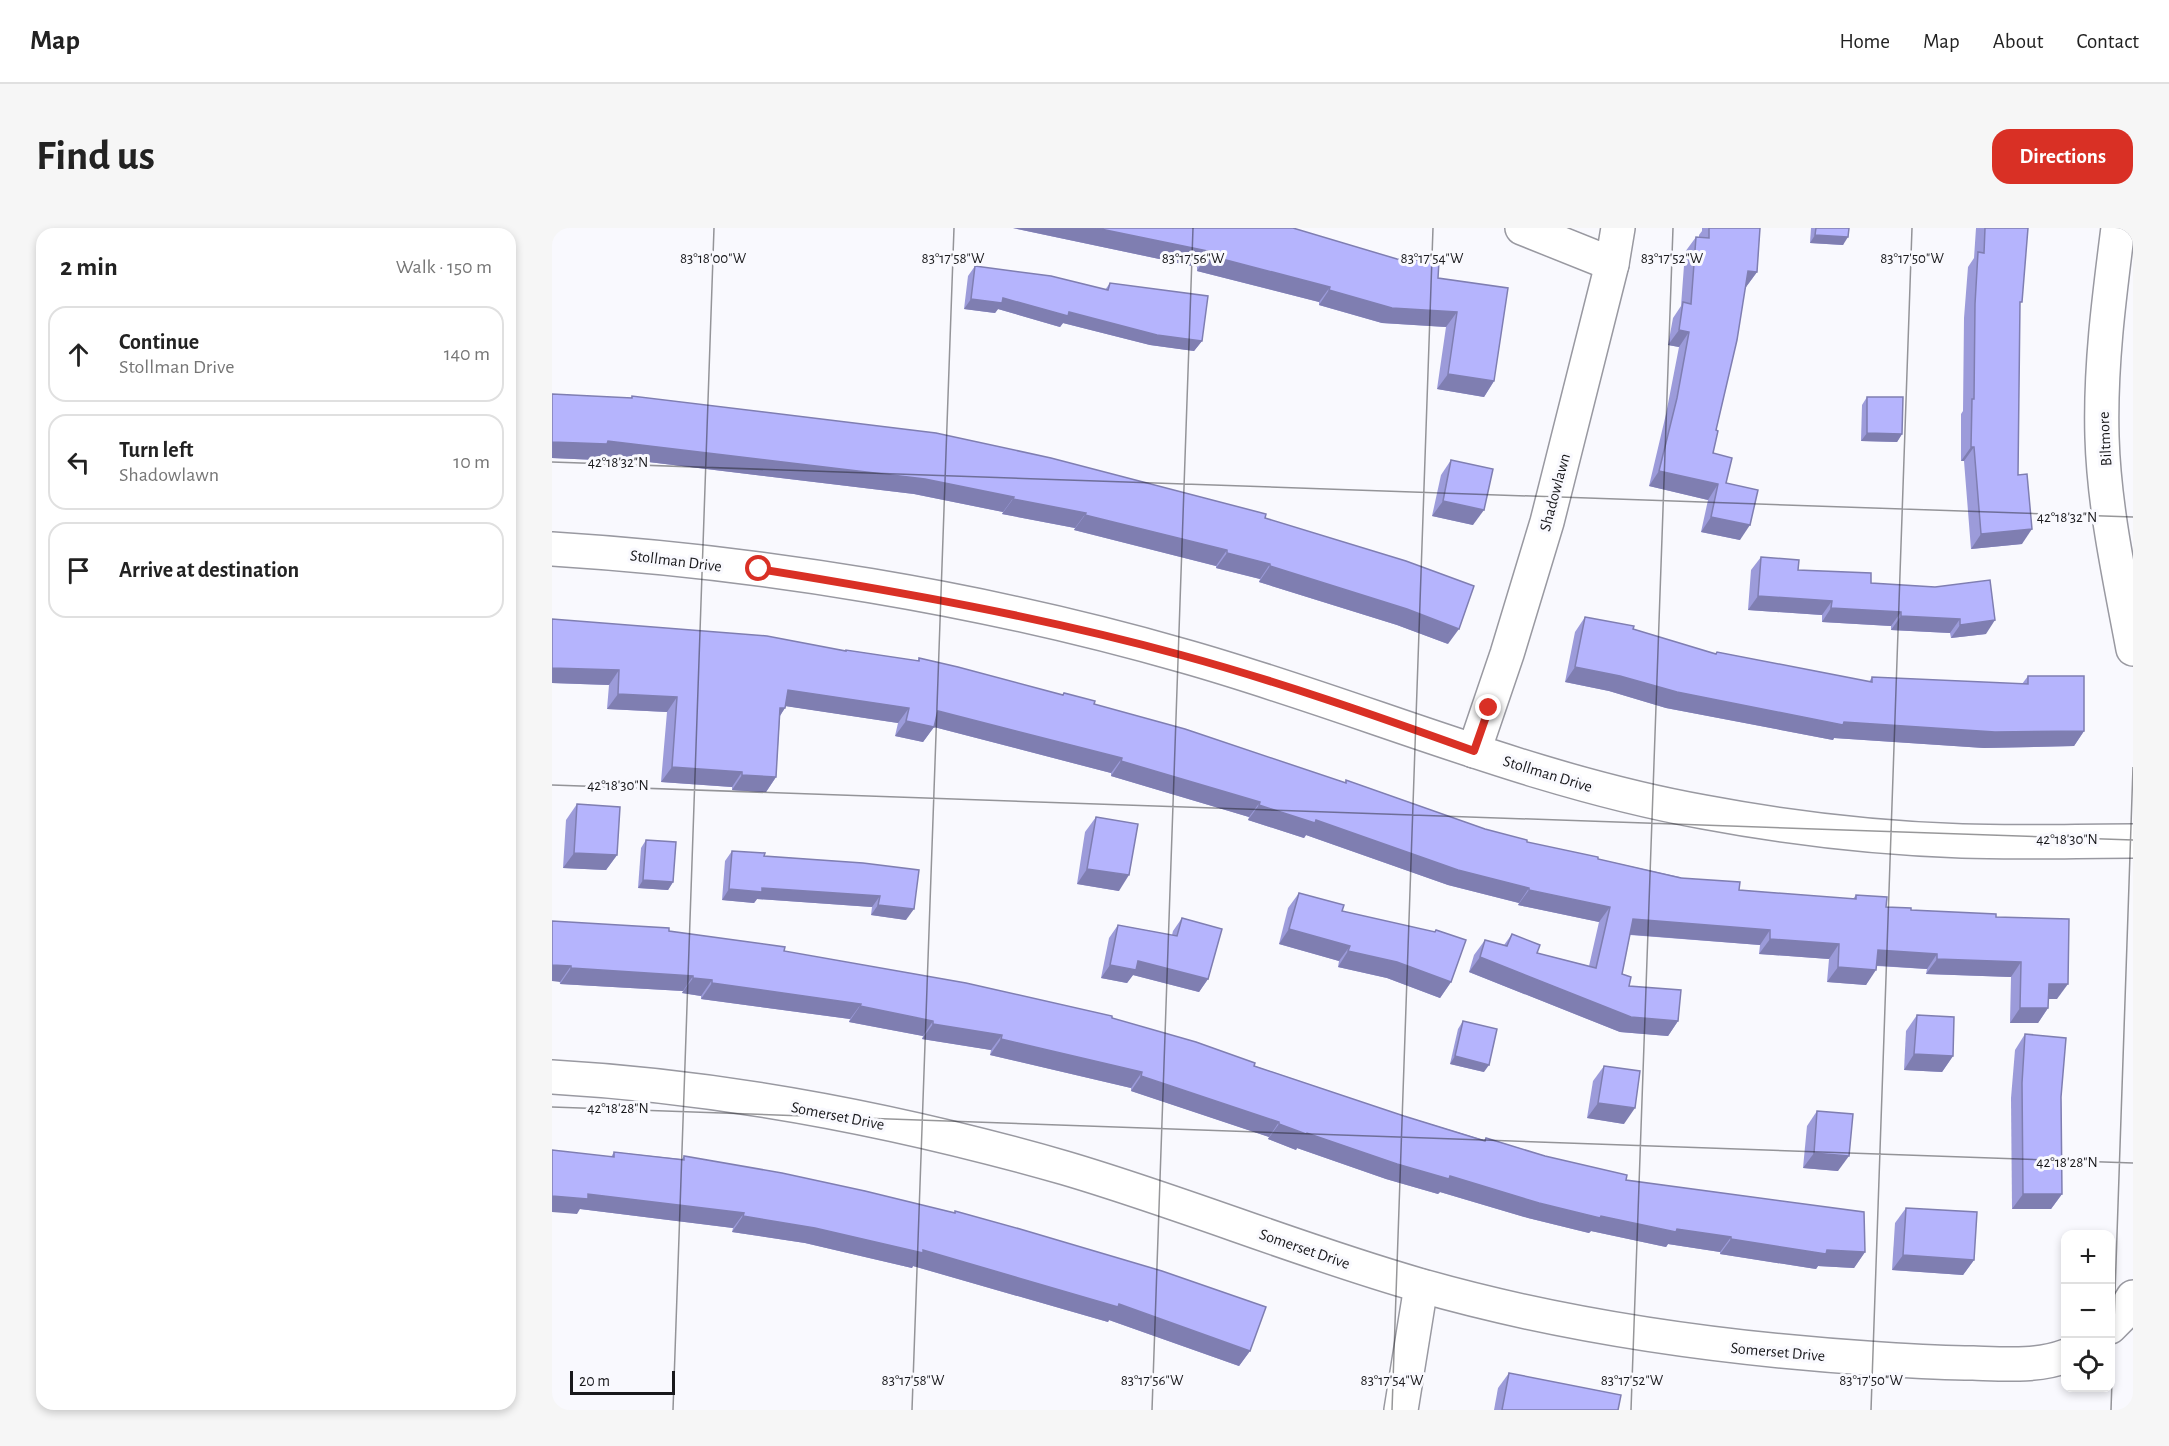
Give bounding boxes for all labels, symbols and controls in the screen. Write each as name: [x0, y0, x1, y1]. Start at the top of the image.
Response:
text: Map: [30, 27, 80, 55]
text: Home: [1839, 31, 1890, 52]
text: Map: [1923, 31, 1960, 52]
text: About: [1993, 31, 2043, 52]
text: Contact: [2076, 31, 2139, 52]
button: Directions: [1992, 129, 2133, 184]
text: Find us: [36, 135, 155, 177]
text: 83°18'00"W: [680, 251, 747, 266]
text: 83°17'58"W: [922, 251, 985, 266]
text: 83°17'56"W: [1162, 251, 1225, 266]
text: 83°17'54"W: [1401, 251, 1464, 266]
text: 83°17'52"W: [1641, 251, 1704, 266]
text: 83°17'50"W: [1880, 251, 1944, 266]
text: 2 min: [60, 254, 118, 280]
text: Walk · 150 m: [396, 257, 492, 277]
text: Continue: [119, 331, 199, 353]
icon: ahead: [62, 338, 95, 371]
text: 140 m: [444, 344, 490, 364]
text: Stollman Drive: [119, 357, 235, 377]
street label: Biltmore: [2096, 411, 2114, 467]
text: Turn left: [119, 439, 193, 461]
icon: left: [62, 446, 95, 479]
text: 10 m: [453, 452, 490, 472]
street label: Shadowlawn: [1537, 452, 1573, 533]
text: 42°18'32"N: [588, 455, 648, 470]
text: Shadowlawn: [119, 465, 219, 485]
text: 42°18'32"N: [2037, 510, 2097, 525]
street label: Stollman Drive: [629, 547, 723, 575]
icon: arrive: [62, 554, 95, 587]
route start: [745, 555, 771, 581]
text: Arrive at destination: [119, 559, 299, 581]
route end: [1475, 694, 1501, 720]
street label: Stollman Drive: [1501, 753, 1594, 795]
text: 42°18'30"N: [587, 778, 649, 793]
text: 42°18'30"N: [2036, 832, 2098, 847]
street label: Somerset Drive: [790, 1099, 886, 1133]
text: 42°18'28"N: [587, 1101, 649, 1116]
text: 42°18'28"N: [2036, 1155, 2098, 1170]
street label: Somerset Drive: [1257, 1226, 1352, 1272]
map controls: [2061, 1230, 2115, 1392]
button: +: [2061, 1230, 2115, 1284]
button: −: [2061, 1284, 2115, 1338]
button: locate: [2061, 1338, 2115, 1392]
street label: Somerset Drive: [1730, 1340, 1826, 1364]
scale bar: [570, 1368, 675, 1396]
text: 20 m: [579, 1373, 610, 1389]
text: 83°17'58"W: [882, 1373, 945, 1388]
text: 83°17'56"W: [1121, 1373, 1184, 1388]
text: 83°17'54"W: [1361, 1373, 1424, 1388]
text: 83°17'52"W: [1601, 1373, 1664, 1388]
text: 83°17'50"W: [1839, 1373, 1903, 1388]

